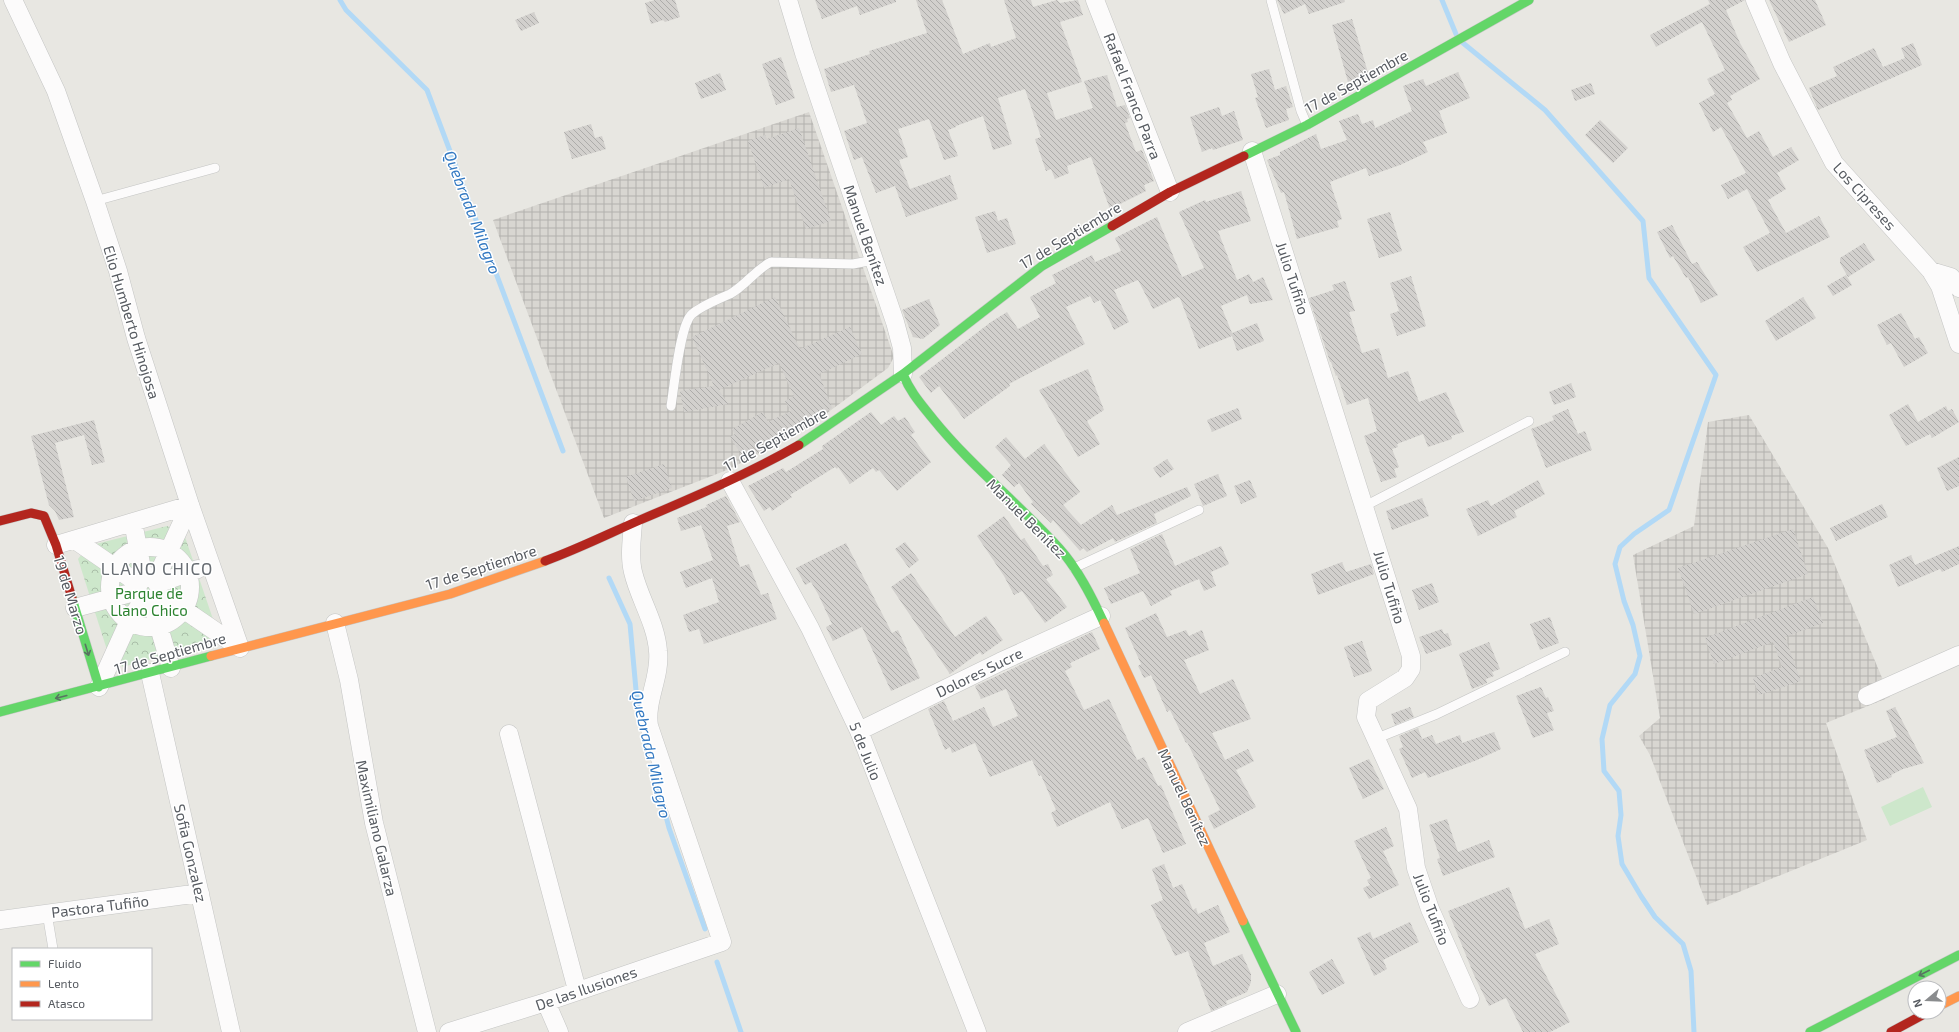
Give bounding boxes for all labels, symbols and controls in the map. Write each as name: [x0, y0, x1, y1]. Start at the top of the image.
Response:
street label: Rafael Franco Parra: [1101, 30, 1165, 162]
street label: 17 de Septiembre: [1301, 45, 1411, 117]
water label: Quebrada Milagro: [440, 147, 505, 277]
street label: Los Cipreses: [1830, 158, 1900, 234]
street label: Manuel Benítez: [840, 182, 892, 288]
street label: 17 de Septiembre: [1016, 198, 1124, 272]
street label: Julio Tufiño: [1273, 239, 1313, 317]
street label: Elio Humberto Hinojosa: [99, 243, 164, 401]
street label: 17 de Septiembre: [720, 403, 830, 475]
street label: Manuel Benítez: [983, 474, 1071, 562]
street label: 17 de Septiembre: [423, 541, 539, 593]
street label: Julio Tufiño: [1370, 548, 1410, 626]
street label: 19 de Marzo: [50, 553, 92, 637]
district label: LLANO CHICO: [101, 558, 213, 578]
park label: Parque de Llano Chico: [110, 584, 188, 619]
street label: 17 de Septiembre: [112, 628, 228, 678]
one-way arrow: [84, 643, 91, 656]
street label: Dolores Sucre: [933, 643, 1025, 701]
water label: Quebrada Milagro: [627, 688, 676, 820]
one-way arrow: [55, 693, 68, 701]
street label: 5 de Julio: [846, 719, 886, 783]
street label: Manuel Benítez: [1155, 745, 1215, 849]
street label: Maximiliano Galarza: [353, 758, 401, 898]
street label: Sofia Gonzalez: [171, 802, 211, 904]
street label: Julio Tufiño: [1410, 870, 1454, 948]
street label: Pastora Tufiño: [50, 891, 150, 921]
legend: [12, 948, 152, 1020]
text: Fluido: [48, 956, 82, 970]
street label: De las Ilusiones: [533, 962, 639, 1014]
one-way arrow: [1919, 969, 1931, 977]
text: Lento: [48, 976, 79, 990]
north arrow: [1907, 980, 1947, 1020]
text: Atasco: [48, 996, 85, 1010]
text: N: [1910, 997, 1925, 1009]

